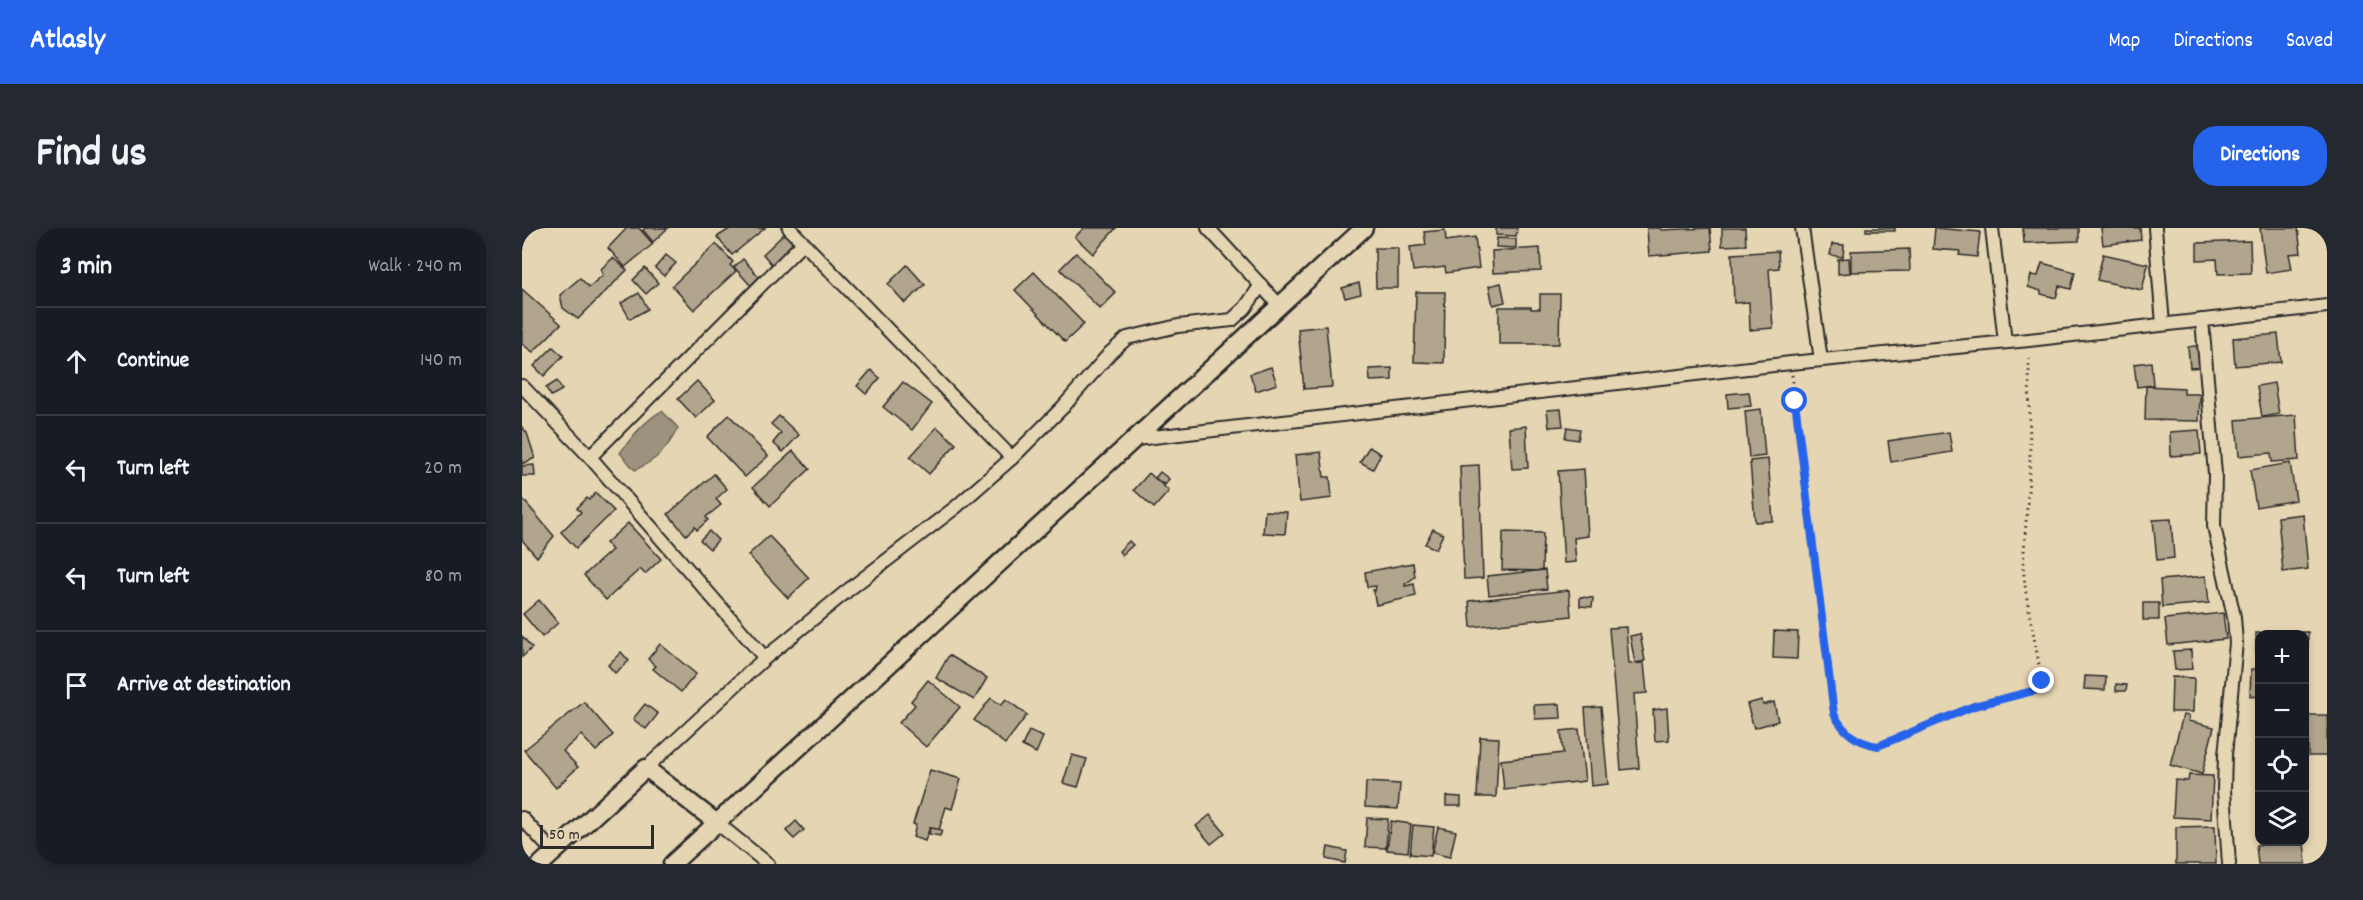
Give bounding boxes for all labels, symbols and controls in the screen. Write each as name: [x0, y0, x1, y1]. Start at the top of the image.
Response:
text: Atlasly: [30, 22, 105, 62]
text: Map: [2109, 27, 2140, 57]
text: Directions: [2173, 27, 2253, 57]
text: Saved: [2286, 27, 2333, 57]
text: Find us: [36, 126, 147, 186]
button: Directions: [2193, 126, 2327, 186]
text: 3 min: [60, 249, 112, 286]
text: Walk · 240 m: [368, 253, 462, 281]
icon: ahead: [60, 345, 93, 378]
text: Continue: [117, 346, 189, 377]
text: 140 m: [420, 347, 462, 375]
route start: [1781, 387, 1807, 413]
icon: left: [60, 453, 93, 486]
text: Turn left: [117, 454, 189, 485]
text: 20 m: [424, 455, 462, 483]
icon: left: [60, 561, 93, 594]
text: Turn left: [117, 562, 189, 593]
text: 80 m: [425, 563, 462, 591]
map controls: [2255, 630, 2309, 846]
button: +: [2255, 630, 2309, 684]
route end: [2028, 667, 2054, 693]
icon: arrive: [60, 669, 93, 702]
text: Arrive at destination: [117, 670, 291, 701]
button: −: [2255, 684, 2309, 738]
button: locate: [2255, 738, 2309, 792]
button: layers: [2255, 792, 2309, 846]
scale bar: [540, 822, 654, 850]
text: 50 m: [549, 824, 580, 847]

